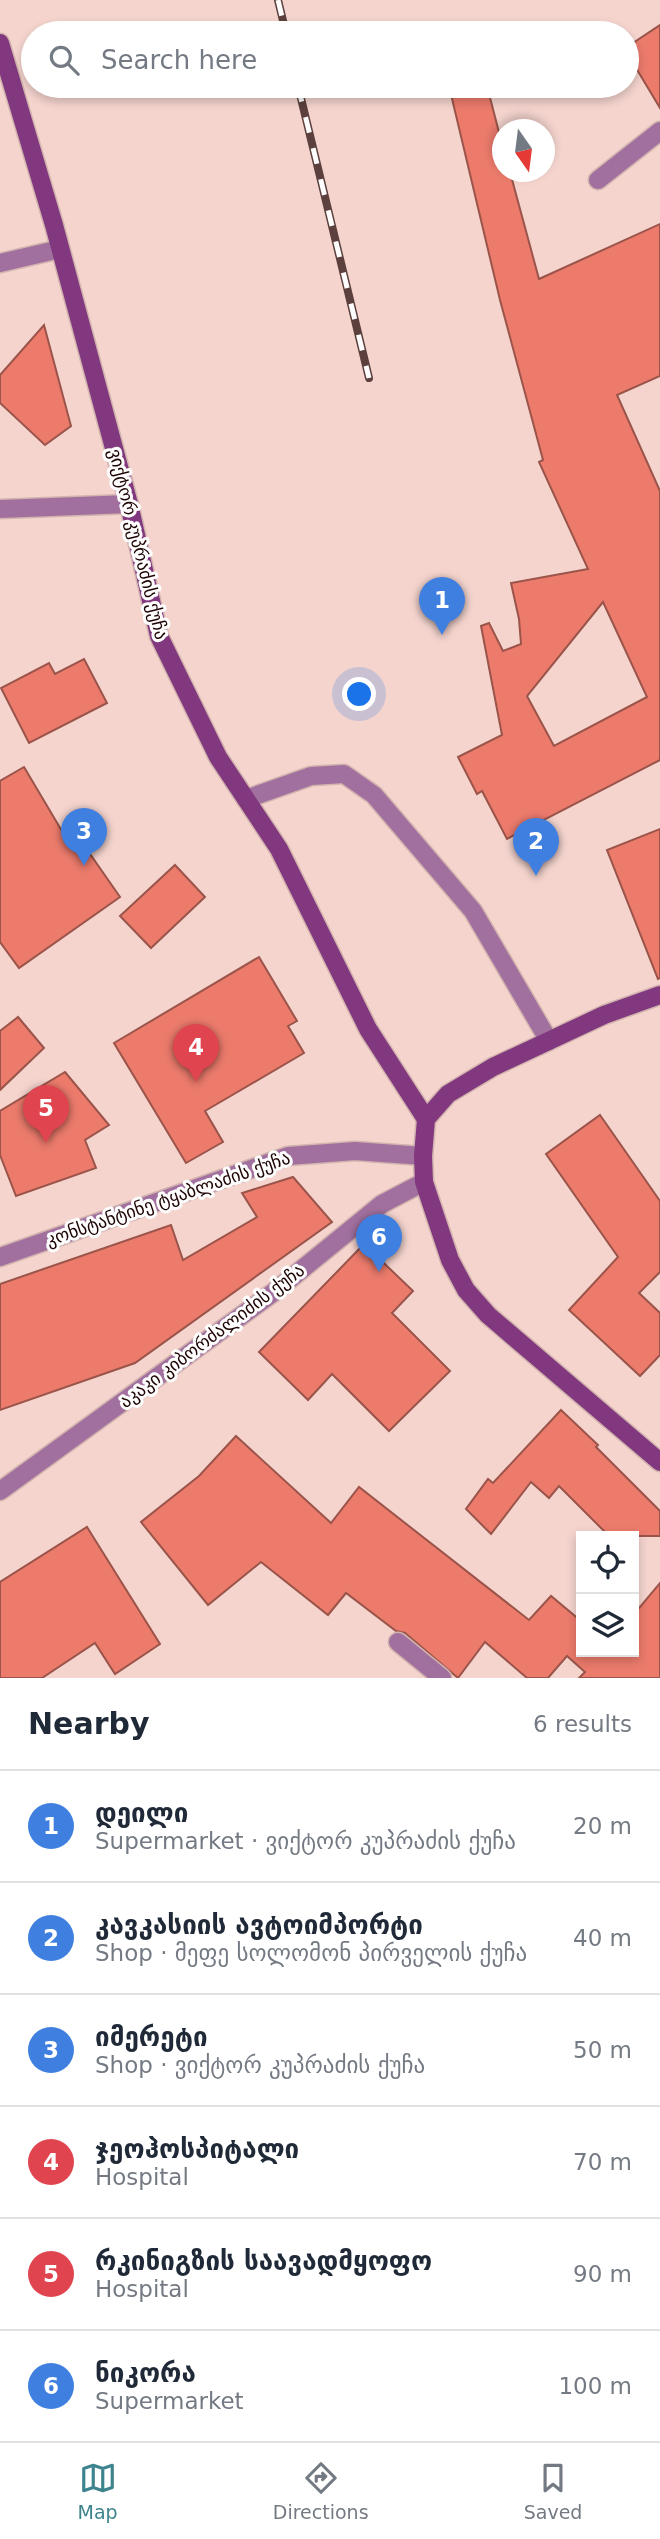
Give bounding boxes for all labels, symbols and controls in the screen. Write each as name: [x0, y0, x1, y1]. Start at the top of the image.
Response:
search box: [21, 21, 639, 98]
icon: search: [45, 41, 83, 79]
text: Search here: [101, 45, 257, 75]
north arrow: [492, 119, 555, 182]
street label: ვიქტორ კუპრაძის ქუჩა: [105, 446, 172, 642]
pin: 1: [419, 577, 465, 635]
your location: [342, 677, 376, 711]
pin: 3: [61, 808, 107, 866]
pin: 2: [513, 818, 559, 876]
pin: 4: [173, 1024, 219, 1082]
pin: 5: [23, 1085, 69, 1143]
street label: კონსტანტინე ტყაბლაძის ქუჩა: [43, 1147, 293, 1250]
pin: 6: [356, 1214, 402, 1272]
street label: აკაკი კიბორძალიძის ქუჩა: [115, 1259, 308, 1412]
map controls: [576, 1531, 639, 1657]
button: locate: [576, 1531, 639, 1594]
button: layers: [576, 1594, 639, 1657]
text: Nearby: [28, 1706, 150, 1741]
text: 6 results: [533, 1711, 632, 1737]
text: დეილი: [95, 1798, 188, 1828]
text: 1: [43, 1813, 59, 1839]
text: 20 m: [573, 1813, 632, 1839]
text: Supermarket · ვიქტორ კუპრაძის ქუჩა: [95, 1828, 516, 1854]
text: კავკასიის ავტოიმპორტი: [95, 1910, 423, 1940]
text: 2: [43, 1925, 59, 1951]
text: 40 m: [573, 1925, 632, 1951]
text: Shop · მეფე სოლომონ პირველის ქუჩა: [95, 1940, 527, 1966]
text: იმერეტი: [95, 2022, 208, 2052]
text: 3: [43, 2037, 59, 2063]
text: 50 m: [573, 2037, 632, 2063]
text: Shop · ვიქტორ კუპრაძის ქუჩა: [95, 2052, 425, 2078]
text: ჯეოჰოსპიტალი: [95, 2134, 299, 2164]
text: 4: [43, 2149, 59, 2175]
text: 70 m: [573, 2149, 632, 2175]
text: Hospital: [95, 2164, 189, 2190]
text: რკინიგზის საავადმყოფო: [95, 2246, 432, 2276]
text: 5: [43, 2261, 59, 2287]
text: 90 m: [573, 2261, 632, 2287]
text: Hospital: [95, 2276, 189, 2302]
text: ნიკორა: [95, 2358, 196, 2388]
text: 6: [43, 2373, 59, 2399]
text: 100 m: [558, 2373, 632, 2399]
text: Supermarket: [95, 2388, 244, 2414]
tab: Map: [78, 2459, 118, 2523]
tab: Directions: [273, 2459, 369, 2523]
tab: Saved: [524, 2459, 582, 2523]

